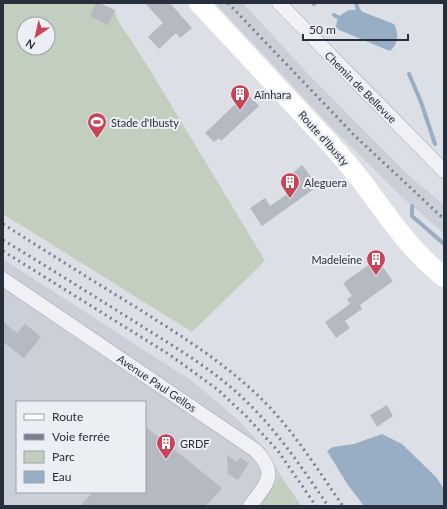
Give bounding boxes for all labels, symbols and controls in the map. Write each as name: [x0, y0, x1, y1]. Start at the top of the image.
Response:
north arrow: [16, 16, 56, 56]
scale bar: [303, 16, 408, 42]
text: 50 m: [309, 22, 336, 37]
text: N: [23, 37, 37, 52]
street label: Chemin de Bellevue: [322, 48, 400, 126]
building icon: Aïnhara: [229, 83, 251, 111]
place label: Aïnhara: [254, 88, 291, 101]
street label: Route d'Ibusty: [296, 108, 352, 168]
sports icon: Stade d'Ibusty: [86, 111, 108, 139]
place label: Stade d'Ibusty: [111, 116, 179, 129]
building icon: Aleguera: [279, 171, 301, 199]
place label: Aleguera: [304, 176, 347, 189]
building icon: Madeleine: [365, 248, 387, 276]
place label: Madeleine: [312, 253, 362, 266]
street label: Avenue Paul Gellos: [115, 352, 199, 414]
legend: [16, 401, 146, 493]
text: Route: [52, 409, 83, 424]
text: Voie ferrée: [52, 429, 110, 444]
building icon: GRDF: [155, 432, 177, 460]
place label: GRDF: [180, 437, 210, 450]
text: Parc: [52, 449, 75, 464]
text: Eau: [52, 469, 72, 484]

